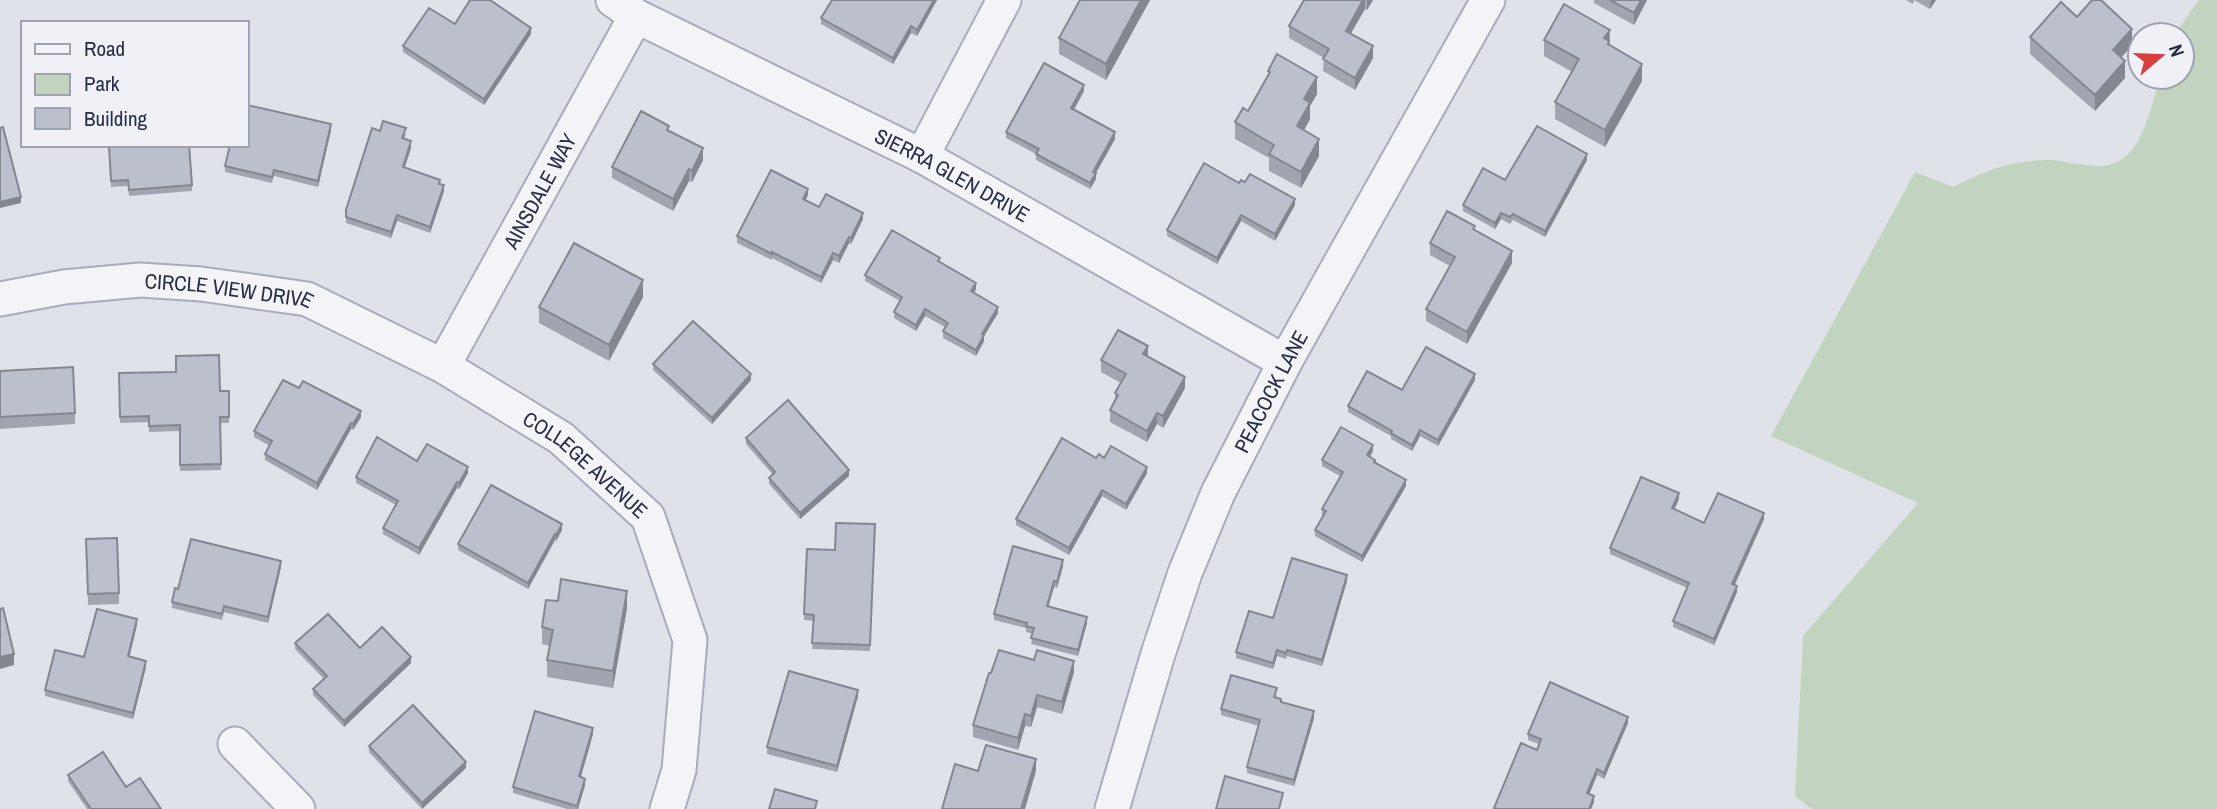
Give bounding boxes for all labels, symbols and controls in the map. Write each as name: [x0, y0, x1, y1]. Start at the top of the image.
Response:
legend: [21, 21, 248, 147]
north arrow: [2126, 21, 2196, 91]
text: Road: [84, 34, 125, 63]
text: N: [2163, 41, 2191, 60]
text: Park: [84, 69, 120, 98]
text: Building: [84, 104, 148, 133]
street label: SIERRA GLEN DRIVE: [870, 121, 1035, 229]
street label: AINSDALE WAY: [496, 128, 583, 255]
street label: CIRCLE VIEW DRIVE: [144, 266, 319, 315]
street label: PEACOCK LANE: [1227, 325, 1314, 457]
street label: COLLEGE AVENUE: [518, 404, 654, 525]

